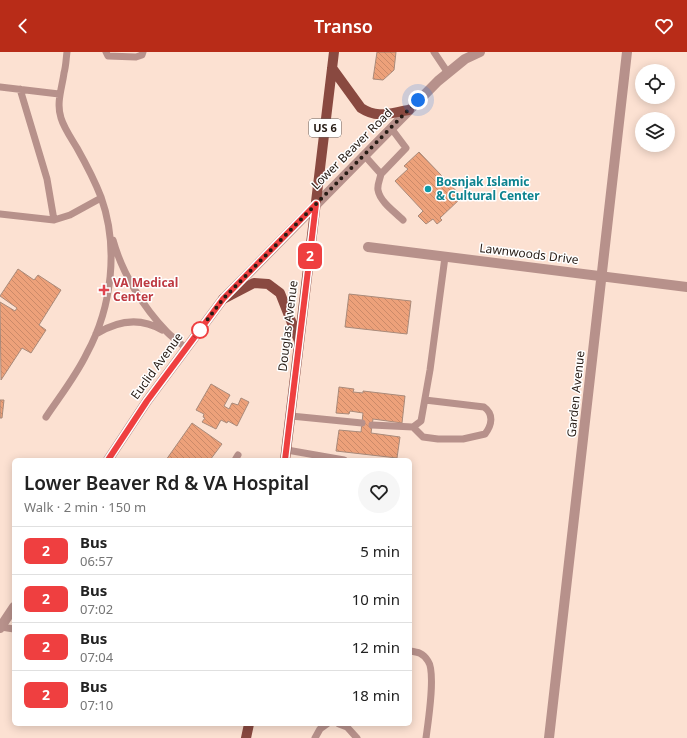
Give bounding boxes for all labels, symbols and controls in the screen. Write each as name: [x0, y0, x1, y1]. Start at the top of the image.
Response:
text: Transo: [314, 14, 373, 38]
icon: back: [12, 15, 34, 37]
icon: heart: [653, 15, 675, 37]
map controls: [635, 64, 675, 152]
button: locate: [635, 64, 675, 104]
your location: [408, 90, 428, 110]
street label: Lower Beaver Road: [307, 104, 396, 193]
button: layers: [635, 112, 675, 152]
road number: US 6: [309, 119, 341, 137]
place label: Bosnjak Islamic & Cultural Center: [436, 173, 540, 204]
marker: Bosnjak Islamic & Cultural Center: [423, 184, 433, 194]
street label: Lawnwoods Drive: [479, 239, 580, 268]
line badge: 2: [297, 243, 323, 269]
text: 2: [306, 246, 314, 265]
place label: VA Medical Center: [113, 274, 178, 305]
street label: Douglas Avenue: [273, 279, 302, 372]
marker: VA Medical Center: [98, 284, 110, 296]
unlabelled marker: [191, 321, 209, 339]
street label: Euclid Avenue: [127, 329, 187, 403]
street label: Garden Avenue: [563, 350, 589, 438]
text: Lower Beaver Rd & VA Hospital: [24, 470, 309, 496]
button: heart: [358, 471, 400, 513]
text: Walk · 2 min · 150 m: [24, 498, 146, 516]
text: Bus: [80, 532, 107, 552]
text: 2: [42, 541, 50, 560]
text: 5 min: [360, 541, 400, 561]
text: 06:57: [80, 552, 113, 570]
text: Bus: [80, 580, 107, 600]
text: 2: [42, 589, 50, 608]
text: 10 min: [352, 589, 400, 609]
text: 07:02: [80, 600, 113, 618]
text: Bus: [80, 628, 107, 648]
text: 2: [42, 637, 50, 656]
text: 12 min: [352, 637, 400, 657]
text: 07:04: [80, 648, 113, 666]
text: Bus: [80, 676, 107, 696]
text: 2: [42, 685, 50, 704]
text: 18 min: [352, 685, 400, 705]
text: 07:10: [80, 696, 113, 714]

